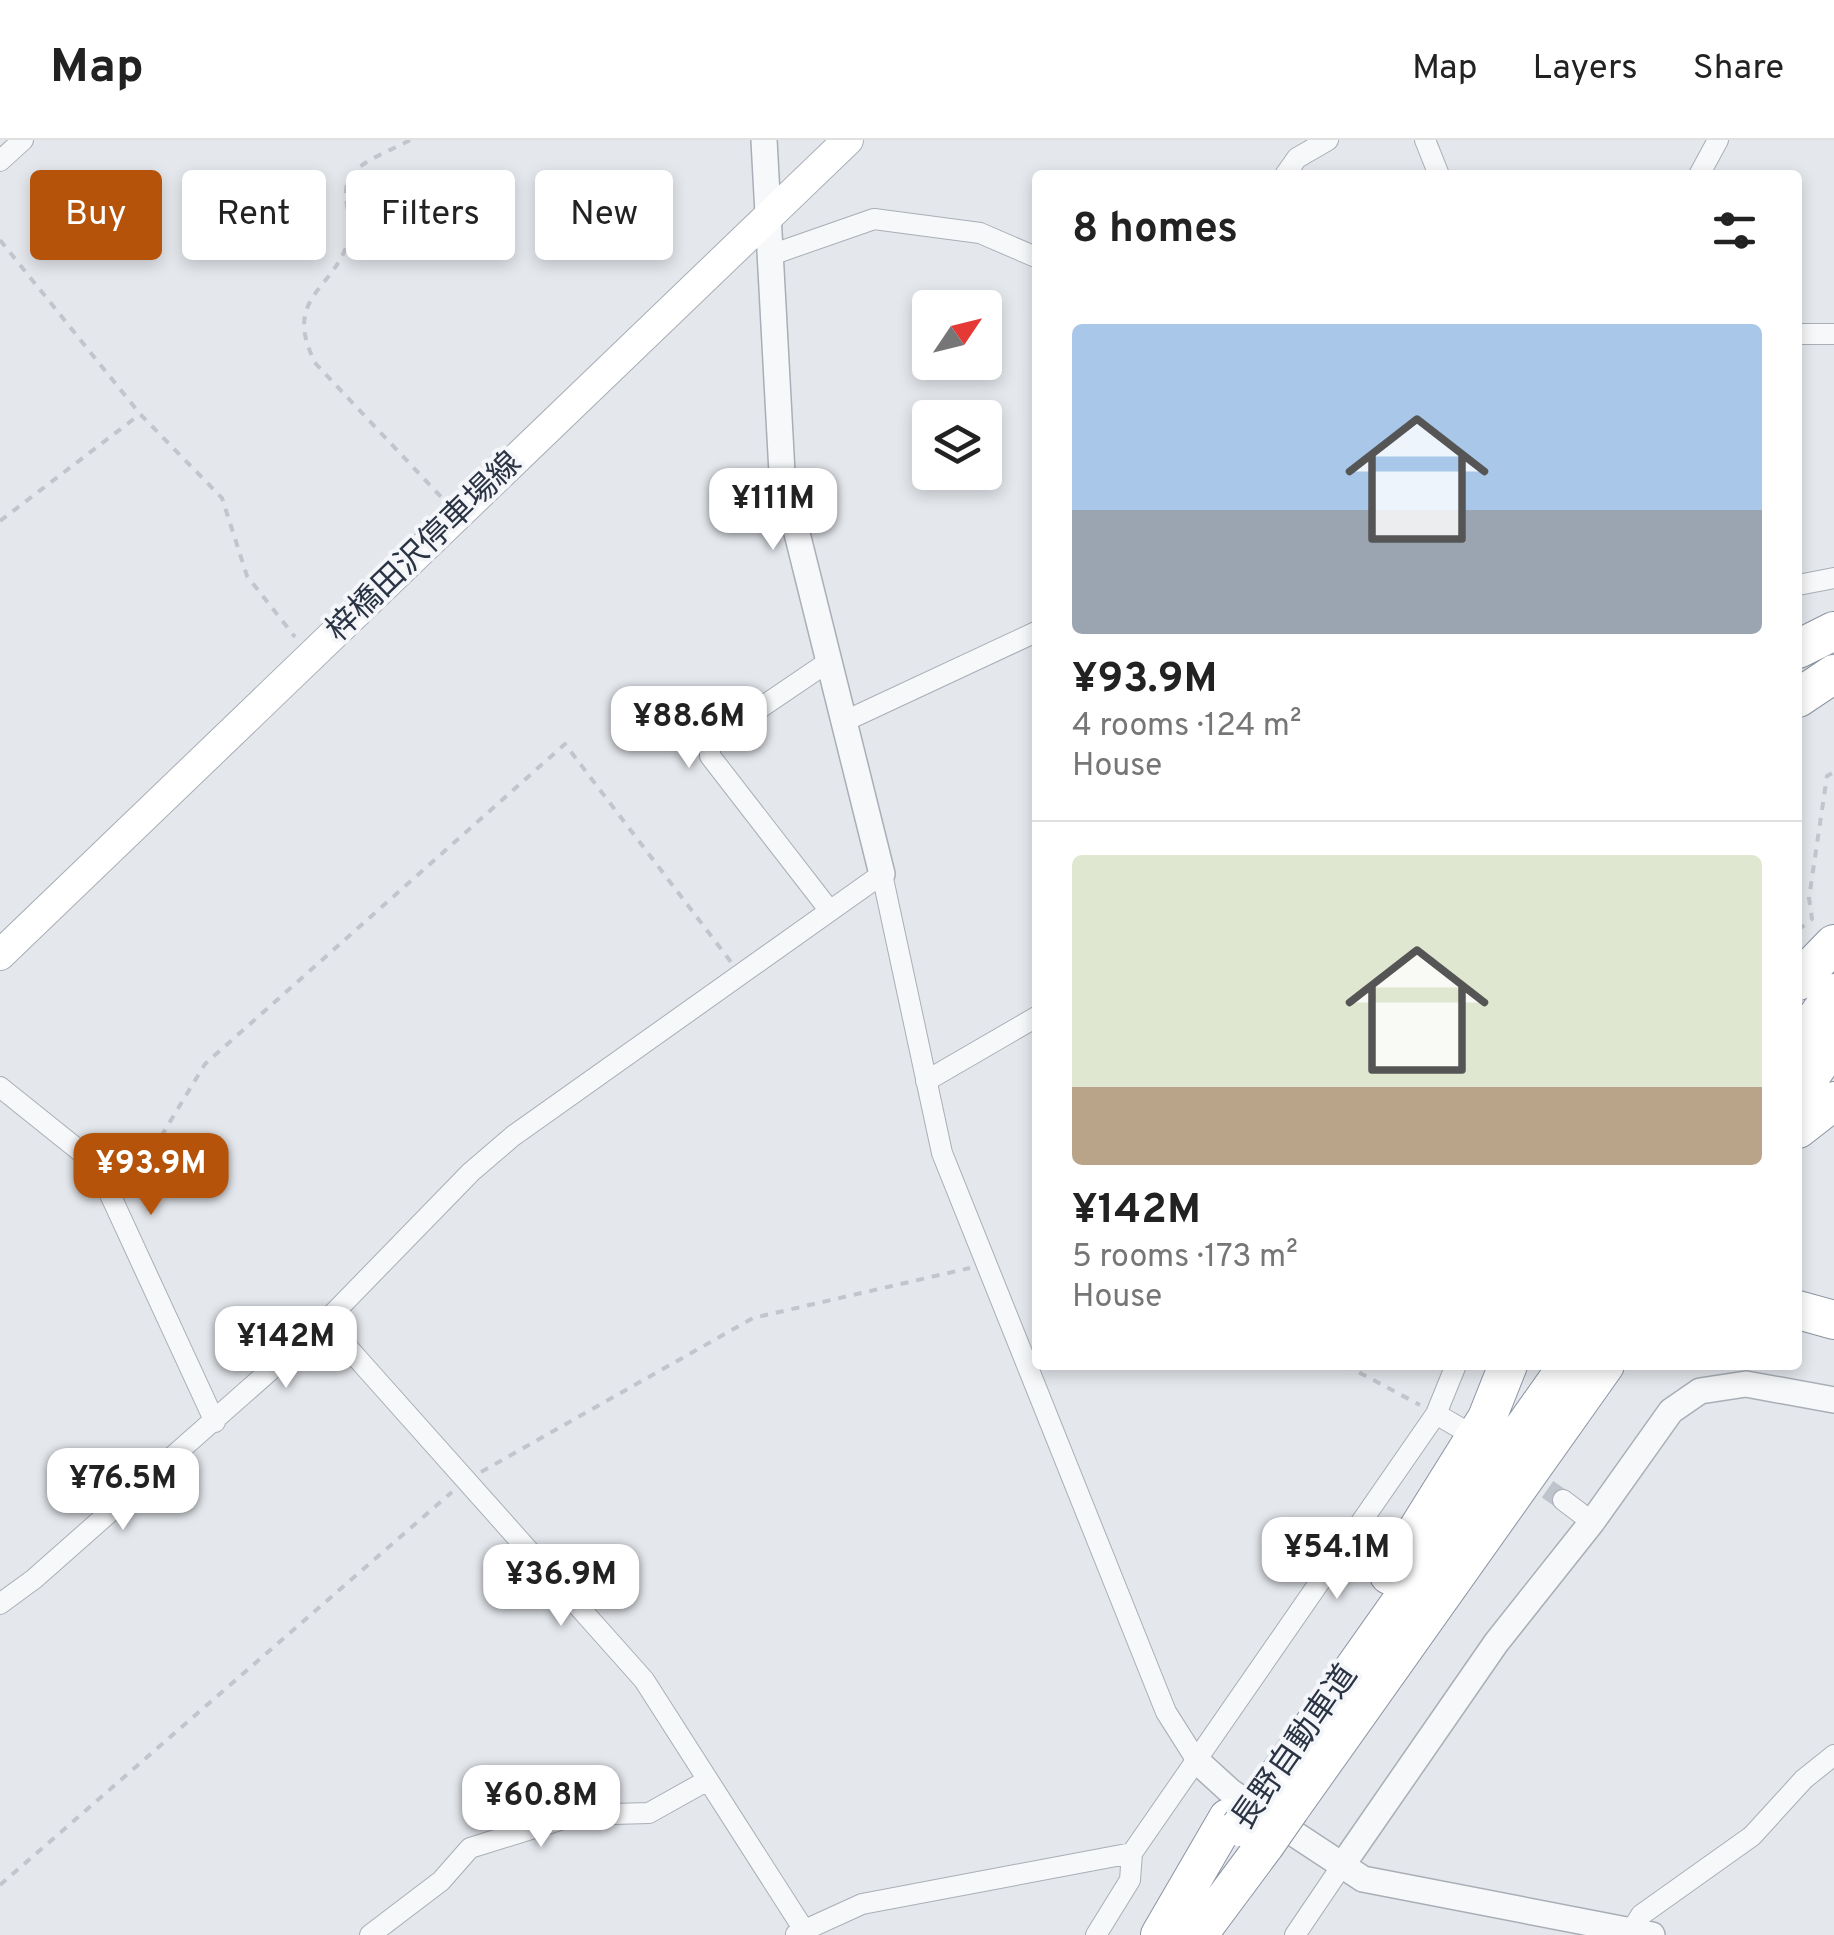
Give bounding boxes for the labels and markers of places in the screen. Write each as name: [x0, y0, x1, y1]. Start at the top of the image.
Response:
pin: ¥111M: [703, 468, 843, 553]
pin: ¥88.6M: [608, 686, 770, 771]
pin: ¥93.9M: [70, 1133, 232, 1218]
pin: ¥142M: [216, 1306, 356, 1391]
pin: ¥76.5M: [42, 1448, 204, 1533]
pin: ¥54.1M: [1256, 1517, 1418, 1602]
pin: ¥36.9M: [480, 1544, 642, 1629]
pin: ¥60.8M: [460, 1765, 622, 1850]

